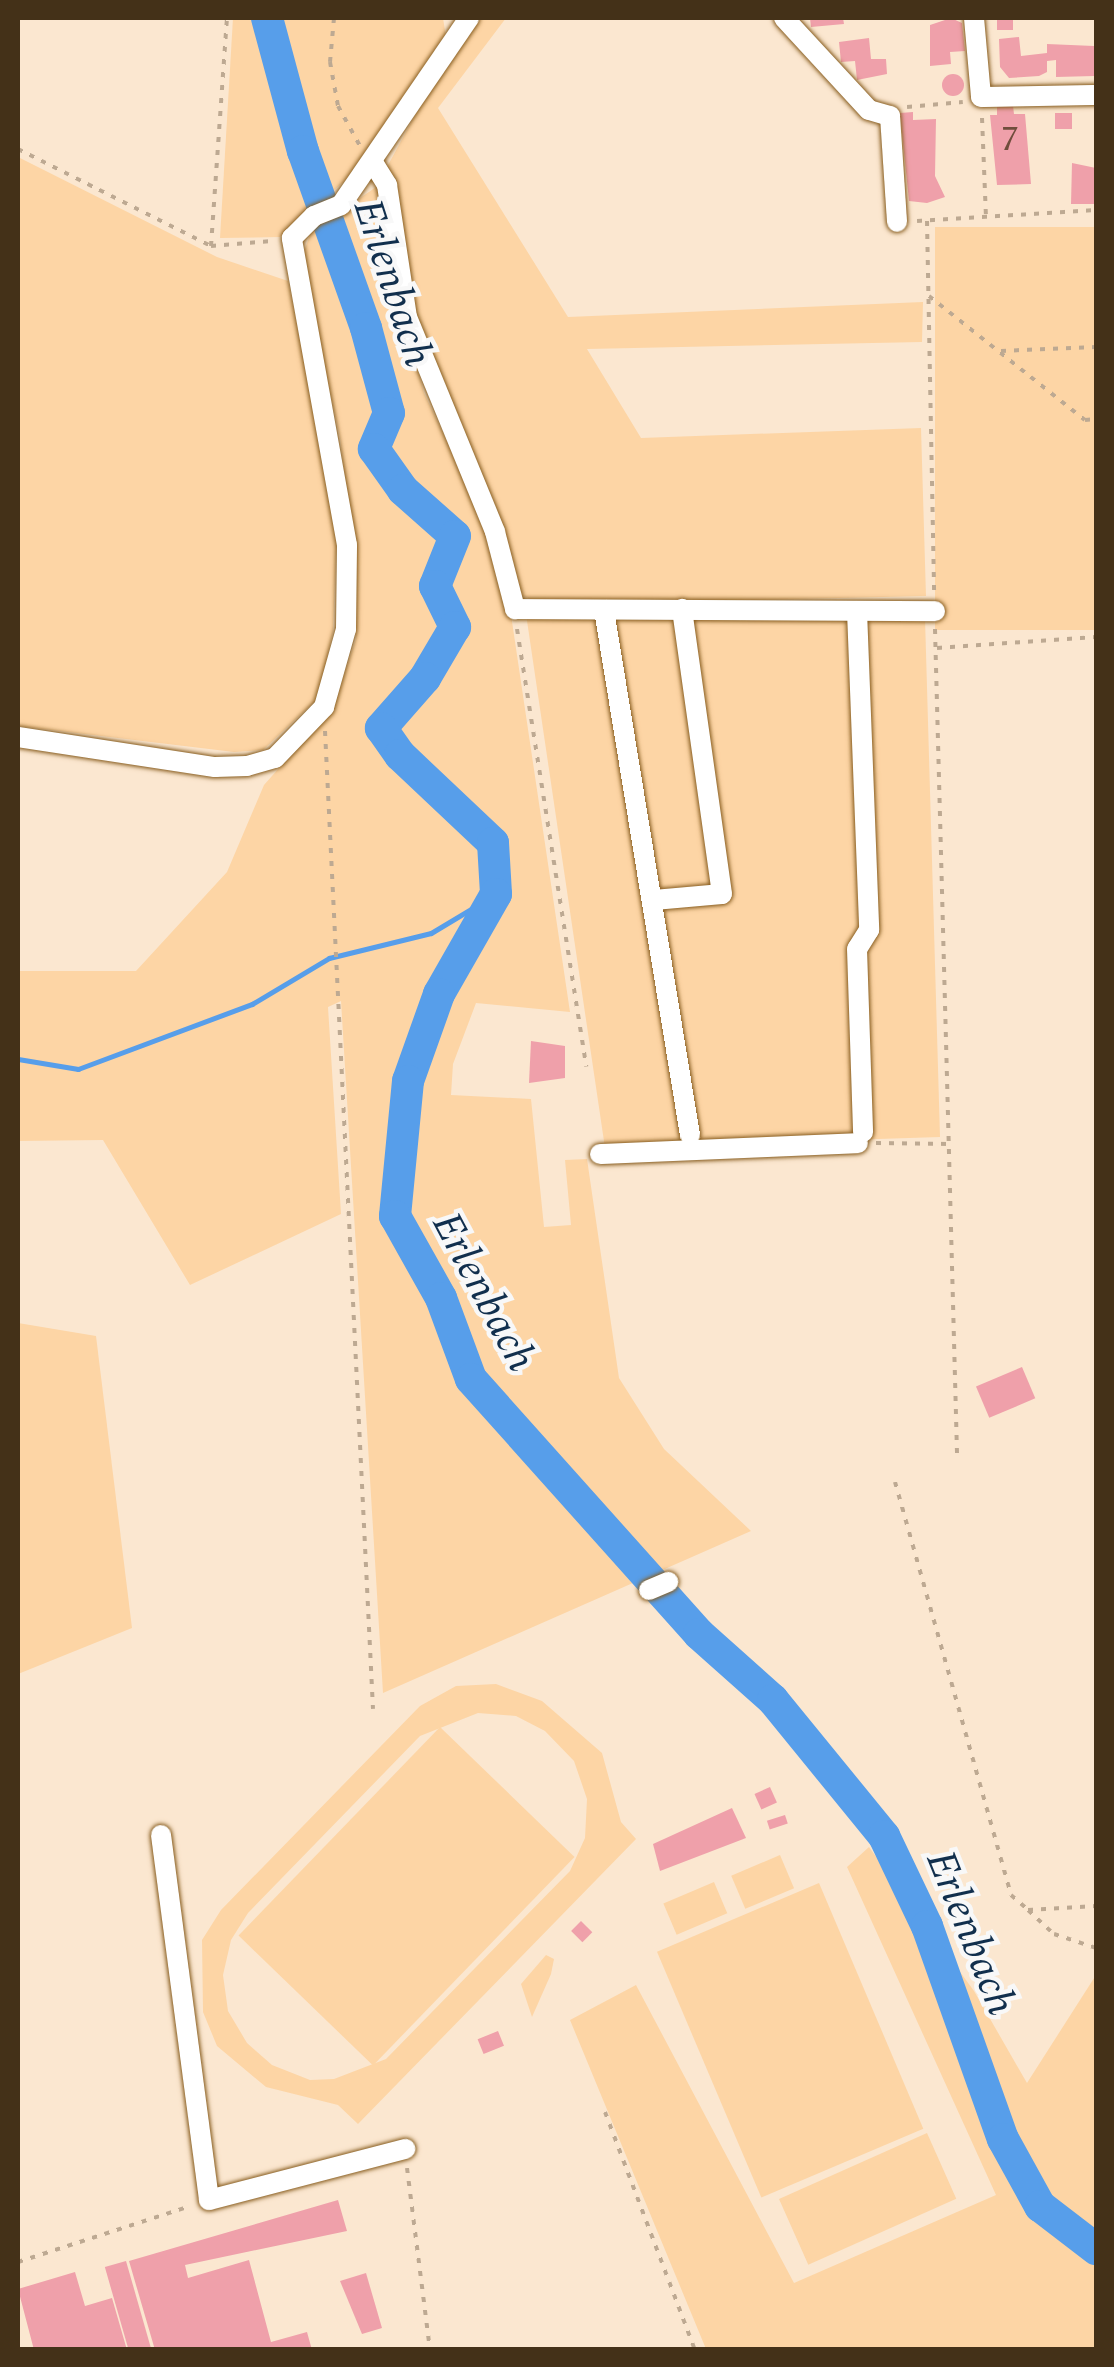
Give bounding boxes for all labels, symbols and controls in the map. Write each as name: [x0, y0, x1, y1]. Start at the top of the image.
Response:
house number: 7: [1001, 119, 1019, 161]
water label: Erlenbach: [341, 193, 443, 373]
water label: Erlenbach: [420, 1204, 546, 1380]
water label: Erlenbach: [914, 1843, 1026, 2023]

